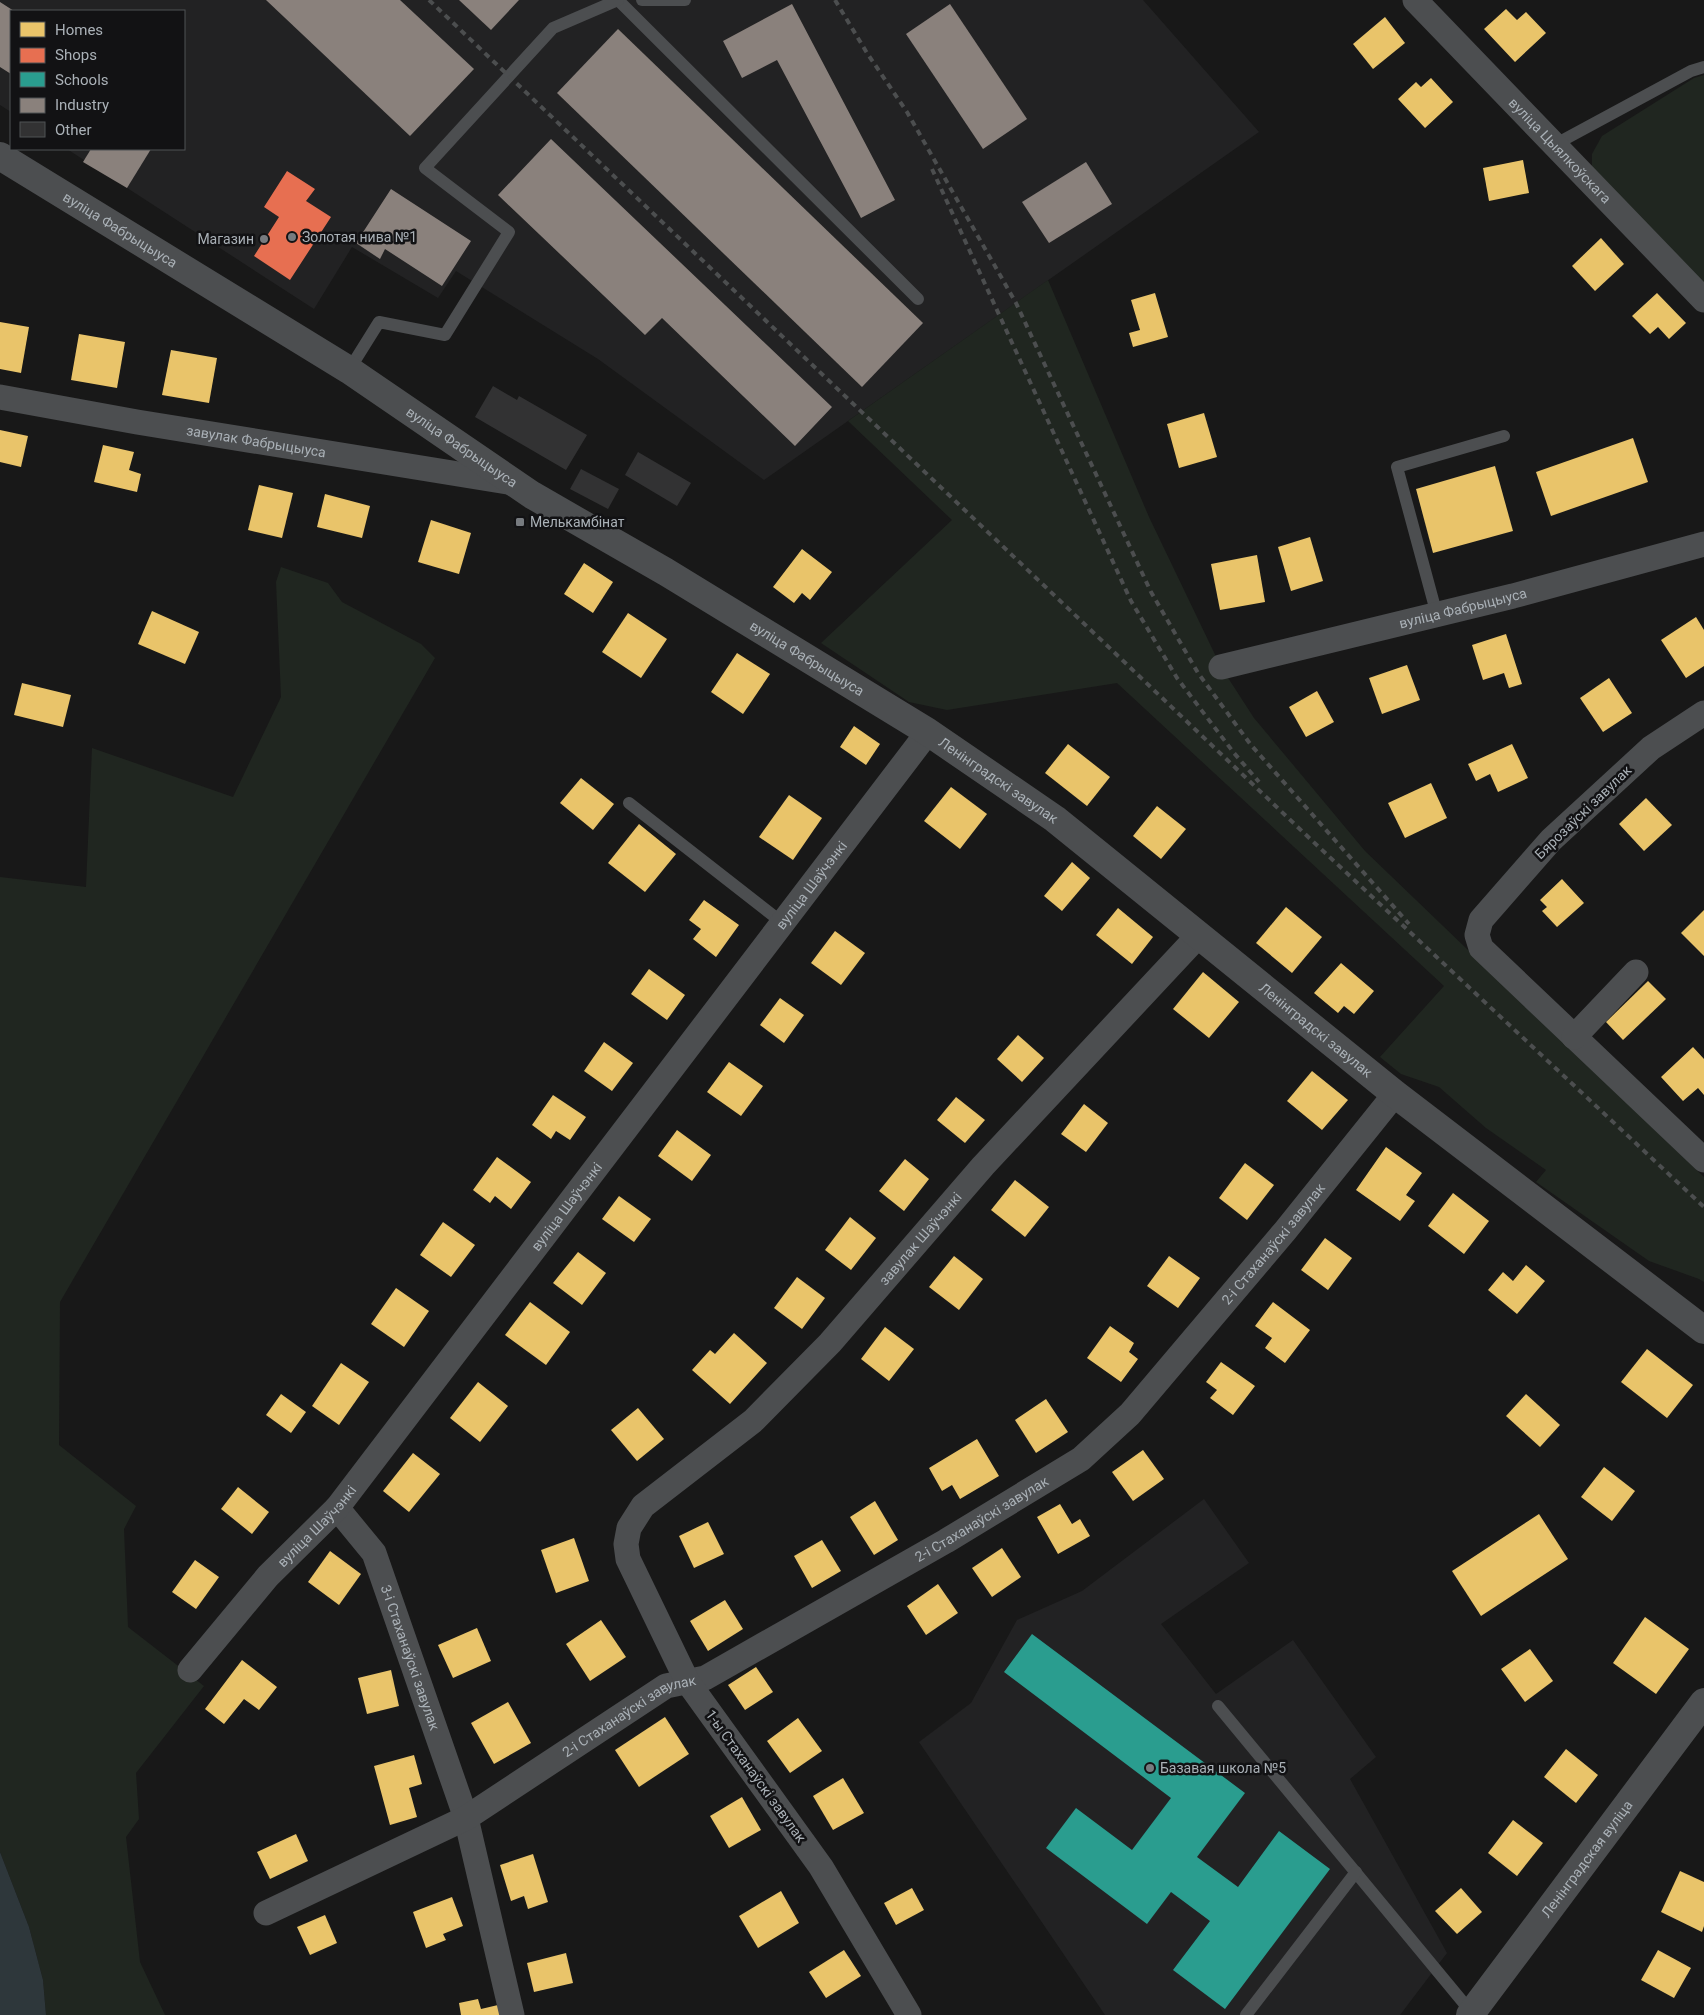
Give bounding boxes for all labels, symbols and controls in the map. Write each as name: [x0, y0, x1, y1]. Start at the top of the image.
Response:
legend: [10, 10, 185, 150]
text: Homes: [55, 21, 103, 39]
text: Shops: [55, 46, 97, 64]
text: Schools: [55, 71, 109, 89]
street label: вуліца Цыялкоўскага: [1506, 95, 1614, 206]
text: Industry: [55, 96, 109, 114]
text: Other: [55, 121, 92, 139]
street label: вуліца Фабрыцыуса: [60, 189, 180, 271]
place label: Золотая нива №1: [302, 229, 417, 245]
place label: Магазин: [197, 231, 254, 247]
marker: Золотая нива №1: [286, 231, 298, 243]
marker: Магазин: [258, 233, 270, 245]
street label: вуліца Фабрыцыуса: [403, 404, 520, 491]
street label: завулак Фабрыцыуса: [185, 422, 327, 460]
place label: Мелькамбінат: [530, 514, 625, 530]
marker: Мелькамбінат: [514, 516, 526, 528]
street label: вуліца Фабрыцыуса: [1398, 585, 1528, 631]
street label: вуліца Фабрыцыуса: [747, 617, 867, 699]
street label: Ленінградскі завулак: [936, 734, 1061, 827]
street label: Бярозаўскі завулак: [1532, 762, 1635, 862]
street label: вуліца Шаўчэнкі: [773, 838, 850, 932]
street label: Ленінградскі завулак: [1256, 979, 1376, 1081]
street label: вуліца Шаўчэнкі: [528, 1159, 605, 1254]
street label: 2-і Стаханаўскі завулак: [1218, 1180, 1328, 1308]
street label: завулак Шаўчэнкі: [876, 1189, 965, 1288]
street label: 2-і Стаханаўскі завулак: [912, 1473, 1052, 1565]
street label: вуліца Шаўчэнкі: [274, 1482, 359, 1570]
street label: 3-і Стаханаўскі завулак: [378, 1583, 443, 1733]
street label: 2-і Стаханаўскі завулак: [559, 1672, 698, 1760]
street label: 1-ы Стаханаўскі завулак: [702, 1707, 810, 1846]
place label: Базавая школа №5: [1160, 1760, 1286, 1776]
marker: Базавая школа №5: [1144, 1762, 1156, 1774]
street label: Ленінградская вуліца: [1538, 1797, 1636, 1921]

